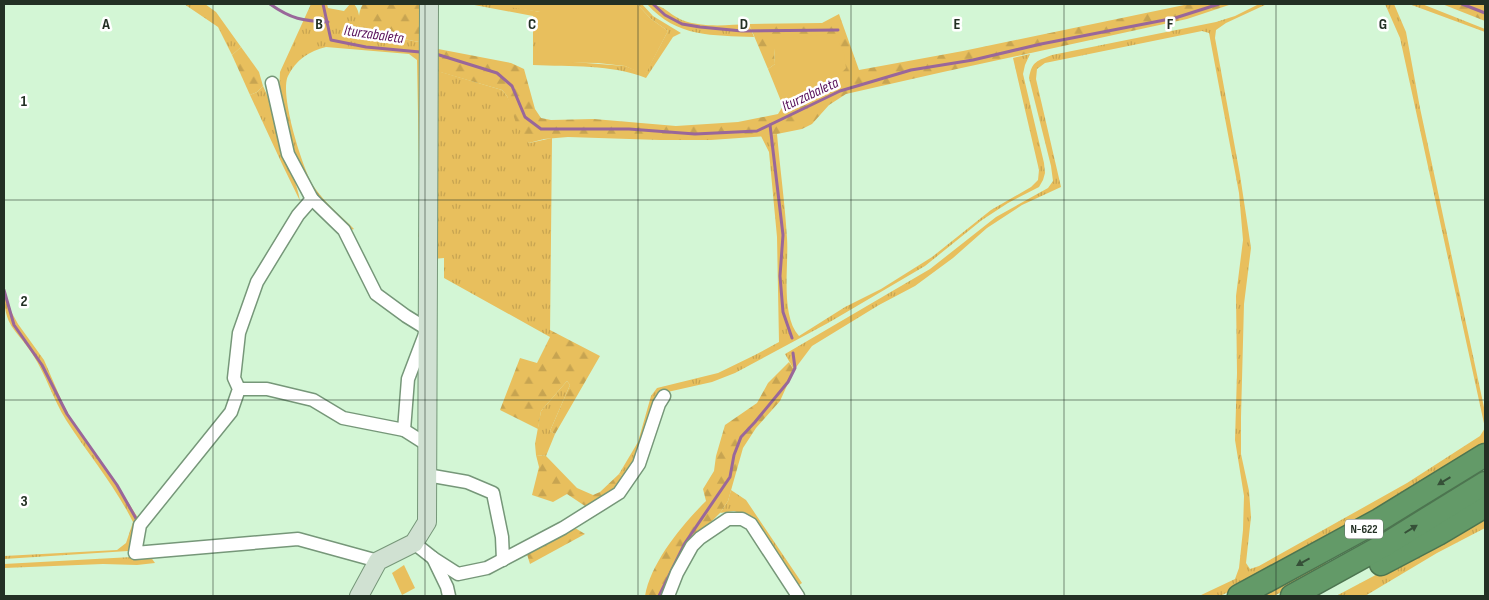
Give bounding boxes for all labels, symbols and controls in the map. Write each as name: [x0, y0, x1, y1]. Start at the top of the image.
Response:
text: A: [101, 15, 110, 34]
text: B: [315, 15, 323, 34]
text: C: [528, 15, 536, 34]
text: D: [740, 15, 748, 34]
text: E: [954, 15, 961, 34]
text: F: [1167, 15, 1174, 34]
text: G: [1379, 15, 1387, 34]
water label: Iturzabaleta: [343, 21, 405, 48]
water label: Iturzabaleta: [779, 73, 842, 116]
text: 1: [21, 92, 28, 111]
text: 2: [20, 292, 28, 311]
one-way arrow: [1437, 476, 1450, 485]
text: 3: [20, 492, 28, 511]
road number: N-622: [1345, 520, 1383, 538]
one-way arrow: [1404, 525, 1417, 534]
one-way arrow: [1296, 558, 1310, 566]

